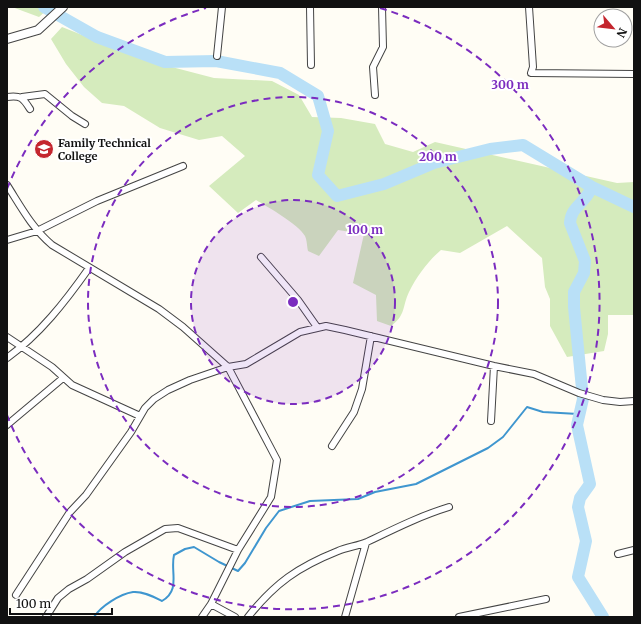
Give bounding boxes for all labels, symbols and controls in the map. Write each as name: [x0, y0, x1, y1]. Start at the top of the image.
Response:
north arrow: [593, 8, 633, 48]
text: N: [613, 26, 630, 40]
text: 300 m: [491, 77, 529, 92]
place label: Family Technical College: [58, 136, 151, 163]
school or university icon: Family Technical College: [33, 138, 55, 160]
text: 200 m: [419, 149, 457, 164]
text: 100 m: [347, 222, 383, 237]
centre of rings: [286, 295, 300, 309]
scale bar: [10, 590, 112, 616]
text: 100 m: [16, 596, 51, 611]

